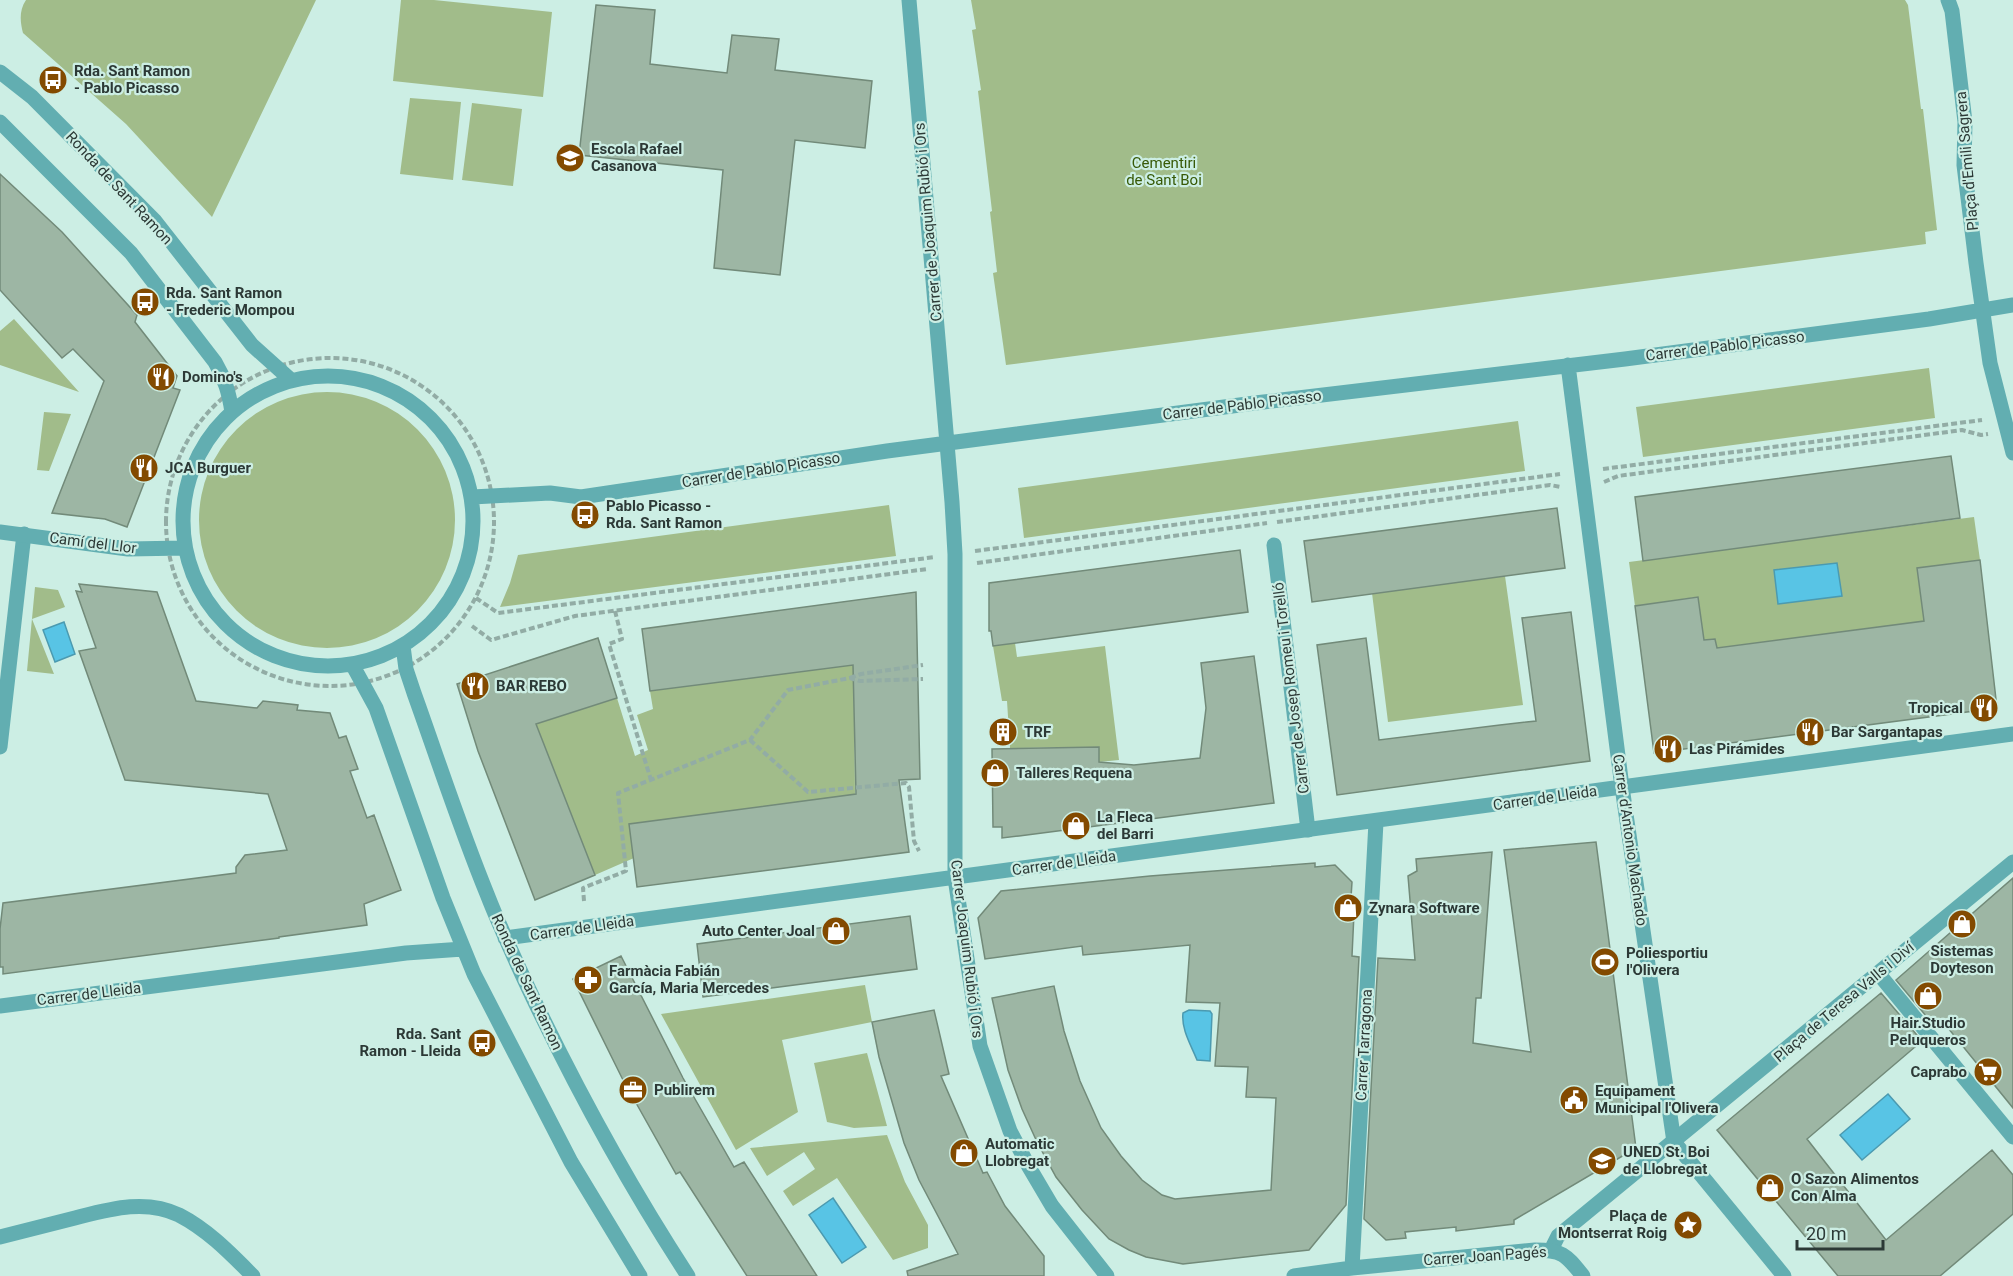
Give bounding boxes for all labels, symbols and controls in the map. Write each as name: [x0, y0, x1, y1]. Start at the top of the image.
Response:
place label: Rda. Sant Ramon - Pablo Picasso: [74, 62, 190, 97]
bus stop icon: Rda. Sant Ramon - Pablo Picasso: [37, 64, 69, 96]
street label: Plaça d'Emili Sagrera: [1952, 91, 1982, 231]
street label: Carrer de Joaquim Rubió i Ors: [910, 122, 946, 322]
street label: Ronda de Sant Ramon: [62, 128, 176, 248]
place label: Escola Rafael Casanova: [591, 140, 682, 175]
school or university icon: Escola Rafael Casanova: [554, 142, 586, 174]
park label: Cementiri de Sant Boi: [1126, 154, 1202, 189]
place label: Rda. Sant Ramon - Frederic Mompou: [166, 284, 295, 319]
bus stop icon: Rda. Sant Ramon - Frederic Mompou: [129, 286, 161, 318]
street label: Carrer de Pablo Picasso: [1645, 327, 1805, 365]
restaurant icon: Domino's: [145, 361, 177, 393]
place label: Domino's: [182, 368, 243, 386]
street label: Carrer de Pablo Picasso: [1162, 386, 1322, 424]
street label: Carrer de Pablo Picasso: [681, 449, 841, 491]
restaurant icon: JCA Burguer: [128, 452, 160, 484]
place label: JCA Burguer: [165, 459, 251, 477]
place label: Pablo Picasso - Rda. Sant Ramon: [606, 497, 722, 532]
bus stop icon: Pablo Picasso - Rda. Sant Ramon: [569, 499, 601, 531]
street label: Camí del Llor: [48, 529, 138, 557]
street label: Carrer de Josep Romeu i Torelló: [1269, 581, 1313, 795]
restaurant icon: BAR REBO: [459, 670, 491, 702]
place label: BAR REBO: [496, 677, 567, 695]
restaurant icon: Tropical: [1968, 692, 2000, 724]
place label: Tropical: [1908, 699, 1963, 717]
building icon: TRF: [987, 716, 1019, 748]
restaurant icon: Bar Sargantapas: [1794, 716, 1826, 748]
place label: TRF: [1024, 723, 1051, 741]
place label: Bar Sargantapas: [1831, 723, 1943, 741]
restaurant icon: Las Pirámides: [1652, 733, 1684, 765]
place label: Las Pirámides: [1689, 740, 1785, 758]
street label: Carrer d'Antonio Machado: [1609, 753, 1651, 927]
shop icon: Talleres Requena: [979, 757, 1011, 789]
place label: Talleres Requena: [1016, 764, 1132, 782]
street label: Carrer de Lleida: [1492, 782, 1598, 814]
place label: La Fleca del Barri: [1097, 808, 1154, 843]
shop icon: La Fleca del Barri: [1060, 810, 1092, 842]
street label: Carrer de Lleida: [1011, 847, 1117, 879]
street label: Carrer Joaquim Rubió i Ors: [947, 859, 987, 1039]
shop icon: Zynara Software: [1332, 892, 1364, 924]
place label: Zynara Software: [1369, 899, 1480, 917]
shop icon: Sistemas Doyteson: [1946, 908, 1978, 940]
street label: Ronda de Sant Ramon: [488, 911, 566, 1053]
street label: Carrer de Lleida: [529, 912, 635, 944]
shop icon: Auto Center Joal: [820, 915, 852, 947]
place label: Auto Center Joal: [702, 922, 815, 940]
street label: Plaça de Teresa Valls i Diví: [1770, 937, 1919, 1066]
place label: Sistemas Doyteson: [1930, 942, 1994, 977]
place label: Poliesportiu l'Olivera: [1626, 944, 1708, 979]
sports icon: Poliesportiu l'Olivera: [1589, 946, 1621, 978]
place label: Farmàcia Fabián García, Maria Mercedes: [609, 962, 769, 997]
pharmacy icon: Farmàcia Fabián García, Maria Mercedes: [572, 964, 604, 996]
street label: Carrer de Lleida: [36, 979, 142, 1009]
shop icon: Hair.Studio Peluqueros: [1912, 980, 1944, 1012]
street label: Carrer Tarragona: [1352, 989, 1376, 1101]
place label: Hair.Studio Peluqueros: [1890, 1014, 1967, 1049]
place label: Rda. Sant Ramon - Lleida: [360, 1025, 461, 1060]
bus stop icon: Rda. Sant Ramon - Lleida: [466, 1027, 498, 1059]
supermarket icon: Caprabo: [1972, 1056, 2004, 1088]
place label: Caprabo: [1911, 1063, 1967, 1081]
office icon: Publirem: [617, 1074, 649, 1106]
place label: Publirem: [654, 1081, 715, 1099]
place label: Equipament Municipal l'Olivera: [1595, 1082, 1718, 1117]
public building icon: Equipament Municipal l'Olivera: [1558, 1084, 1590, 1116]
place label: Automatic Llobregat: [985, 1135, 1055, 1170]
shop icon: Automatic Llobregat: [948, 1137, 980, 1169]
place label: UNED St. Boi de Llobregat: [1623, 1143, 1710, 1178]
school or university icon: UNED St. Boi de Llobregat: [1586, 1145, 1618, 1177]
place label: O Sazon Alimentos Con Alma: [1791, 1170, 1919, 1205]
shop icon: O Sazon Alimentos Con Alma: [1754, 1172, 1786, 1204]
place label: Plaça de Montserrat Roig: [1558, 1207, 1667, 1242]
place icon: Plaça de Montserrat Roig: [1672, 1209, 1704, 1241]
scale bar: [1797, 1213, 1882, 1251]
text: 20 m: [1806, 1223, 1846, 1244]
street label: Carrer Joan Pagés: [1423, 1243, 1547, 1269]

